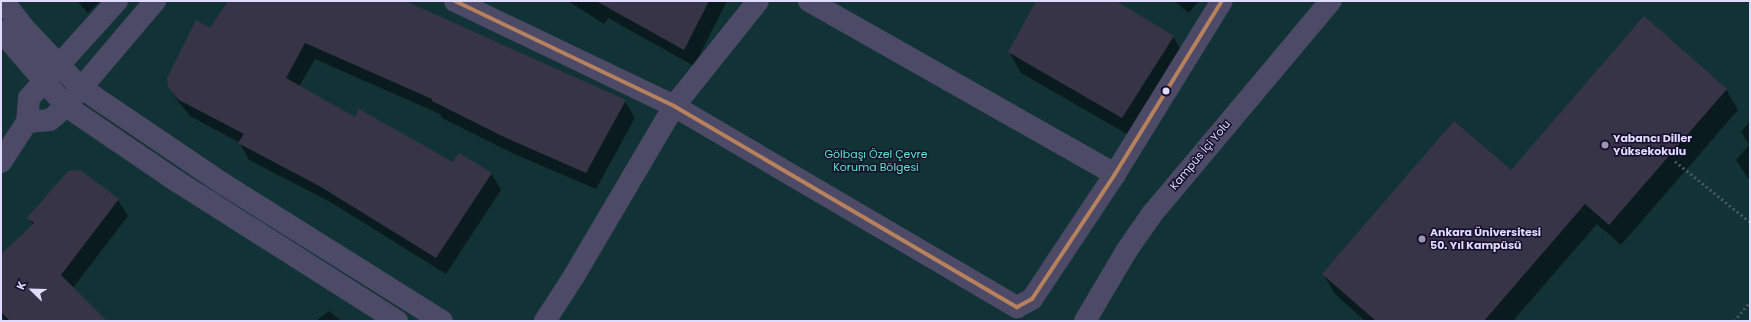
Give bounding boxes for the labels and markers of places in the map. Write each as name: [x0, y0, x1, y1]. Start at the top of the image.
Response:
unlabelled marker: [1161, 86, 1171, 96]
place label: Yabancı Diller Yüksekokulu: [1613, 132, 1692, 158]
marker: Yabancı Diller Yüksekokulu: [1600, 140, 1610, 150]
place label: Ankara Üniversitesi 50. Yıl Kampüsü: [1430, 226, 1541, 252]
marker: Ankara Üniversitesi 50. Yıl Kampüsü: [1417, 234, 1427, 244]

